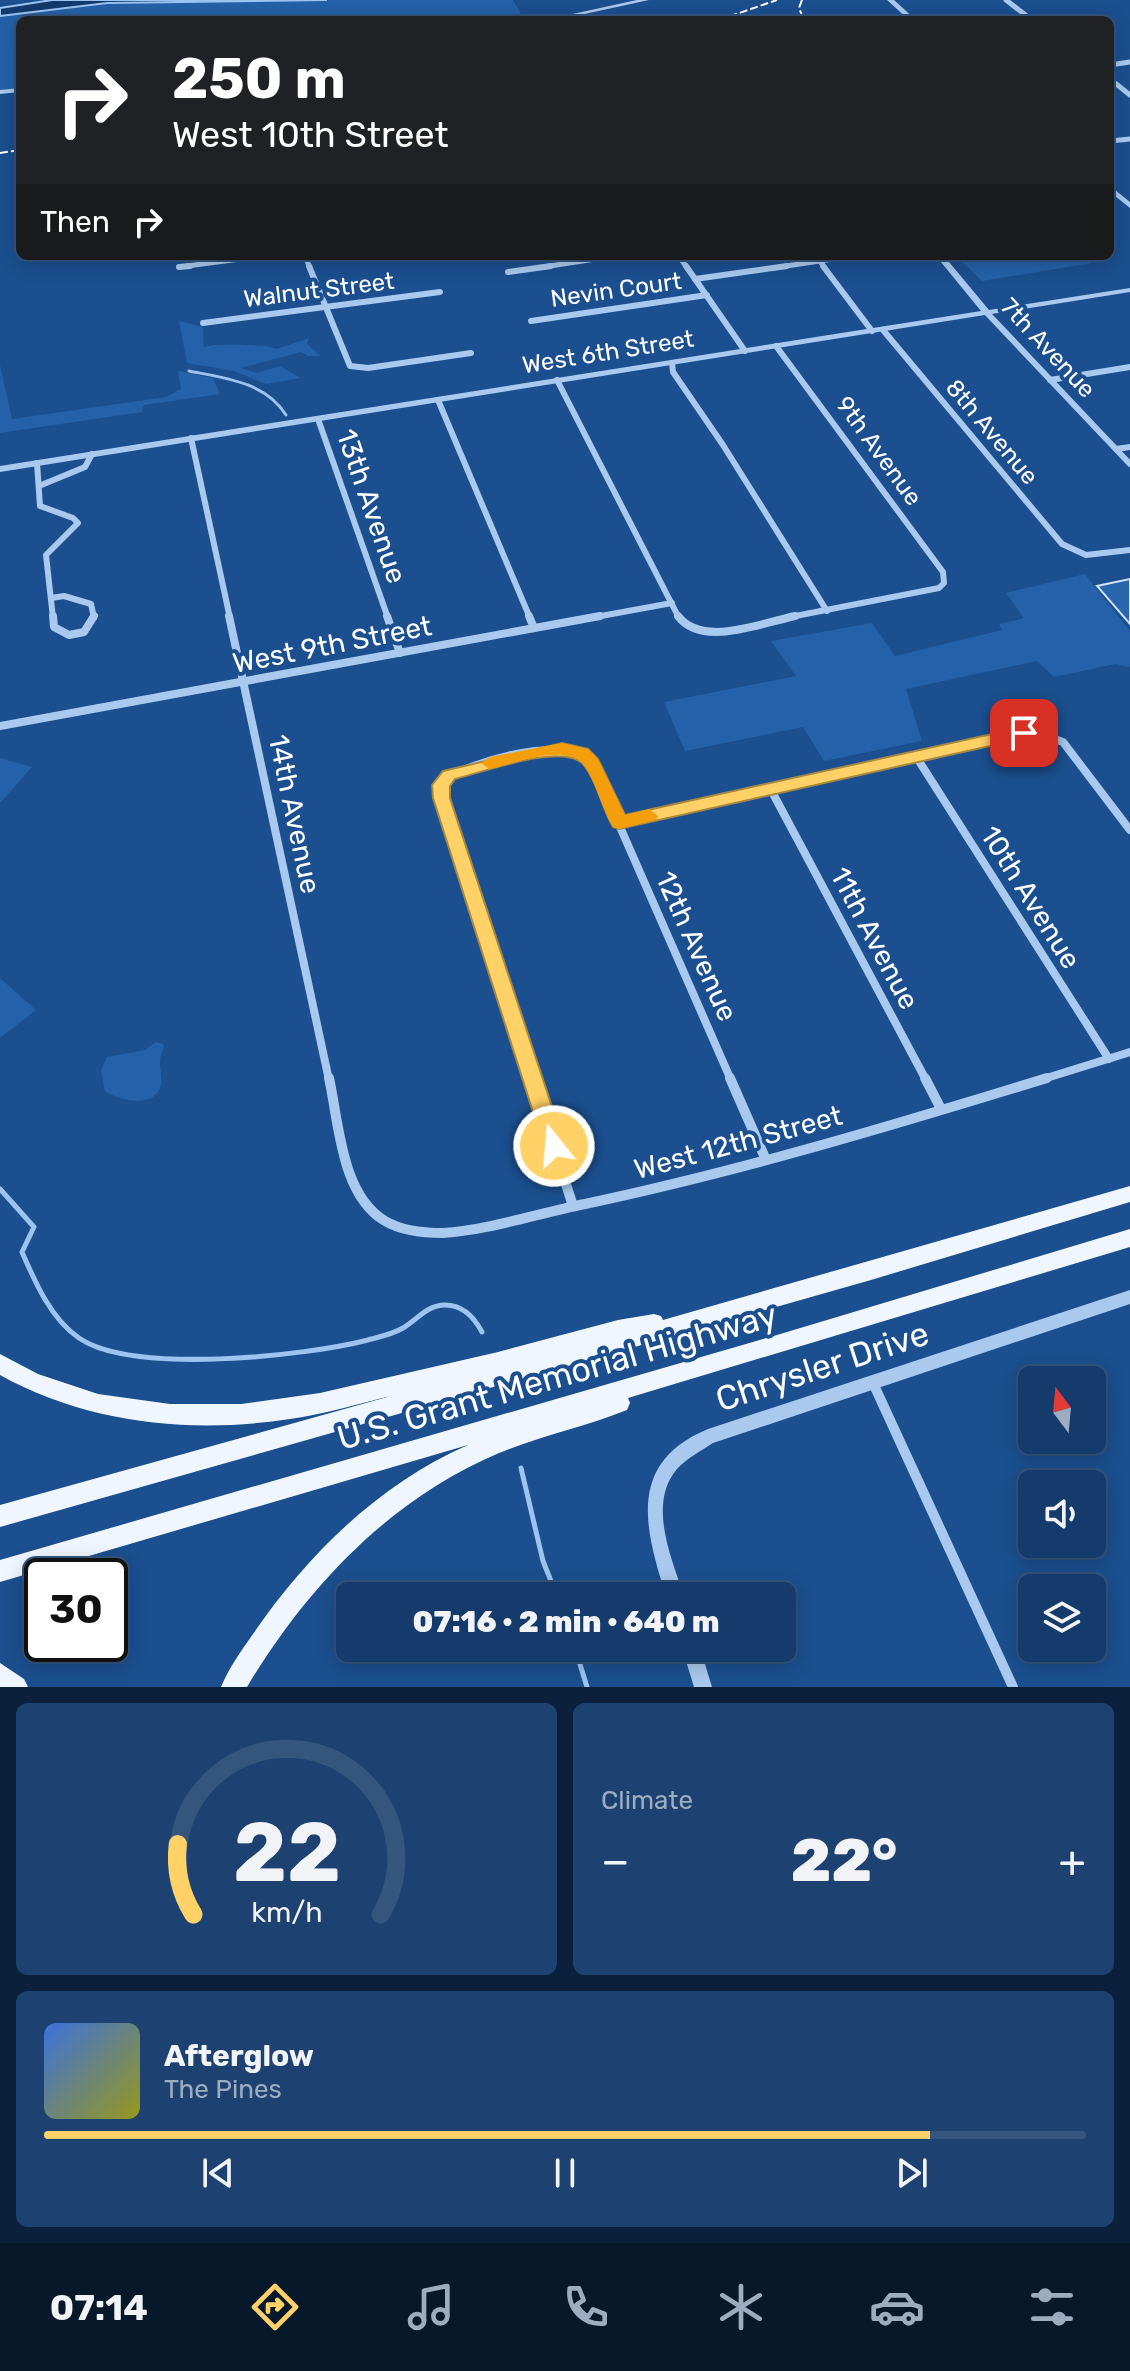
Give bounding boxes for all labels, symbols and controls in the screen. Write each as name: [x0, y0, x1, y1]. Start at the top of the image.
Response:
text: 250 m: [172, 46, 346, 112]
icon: right: [40, 48, 144, 152]
text: West 10th Street: [172, 113, 449, 156]
icon: right: [126, 200, 170, 244]
text: Then: [40, 204, 110, 240]
street label: Walnut Street: [242, 267, 396, 313]
street label: Nevin Court: [549, 267, 683, 313]
street label: 7th Avenue: [995, 293, 1101, 403]
street label: West 6th Street: [520, 325, 696, 379]
street label: 8th Avenue: [940, 374, 1044, 490]
street label: 9th Avenue: [830, 391, 928, 511]
street label: 13th Avenue: [330, 425, 413, 588]
street label: West 9th Street: [230, 609, 434, 680]
pin: [990, 699, 1058, 767]
icon: arrive: [1002, 711, 1046, 755]
street label: 14th Avenue: [262, 732, 327, 897]
street label: 10th Avenue: [974, 820, 1087, 975]
street label: 11th Avenue: [823, 862, 926, 1015]
street label: 12th Avenue: [649, 866, 744, 1026]
street label: West 12th Street: [631, 1099, 846, 1186]
position arrow: [512, 1104, 596, 1188]
street label: U.S. Grant Memorial Highway: [333, 1294, 782, 1459]
street label: Chrysler Drive: [711, 1313, 934, 1420]
north arrow: [1018, 1366, 1106, 1454]
map controls: [1018, 1366, 1106, 1662]
button: sound: [1018, 1470, 1106, 1558]
speed limit sign: 30: [24, 1558, 128, 1662]
button: layers: [1018, 1574, 1106, 1662]
text: 07:16 · 2 min · 640 m: [412, 1604, 720, 1640]
text: Climate: [601, 1785, 693, 1816]
text: 22: [232, 1803, 341, 1902]
text: 22°: [791, 1825, 897, 1896]
text: −: [601, 1835, 630, 1887]
text: +: [1059, 1835, 1086, 1887]
text: km/h: [251, 1895, 322, 1929]
text: Afterglow: [164, 2038, 314, 2074]
text: The Pines: [164, 2074, 282, 2105]
icon: previous: [196, 2151, 240, 2195]
icon: pause: [543, 2151, 587, 2195]
icon: next: [890, 2151, 934, 2195]
icon: directions: [247, 2279, 303, 2335]
icon: music: [403, 2279, 459, 2335]
icon: phone: [558, 2279, 614, 2335]
icon: climate: [713, 2279, 769, 2335]
icon: car: [869, 2279, 925, 2335]
icon: filters: [1024, 2279, 1080, 2335]
text: 07:14: [50, 2286, 148, 2329]

